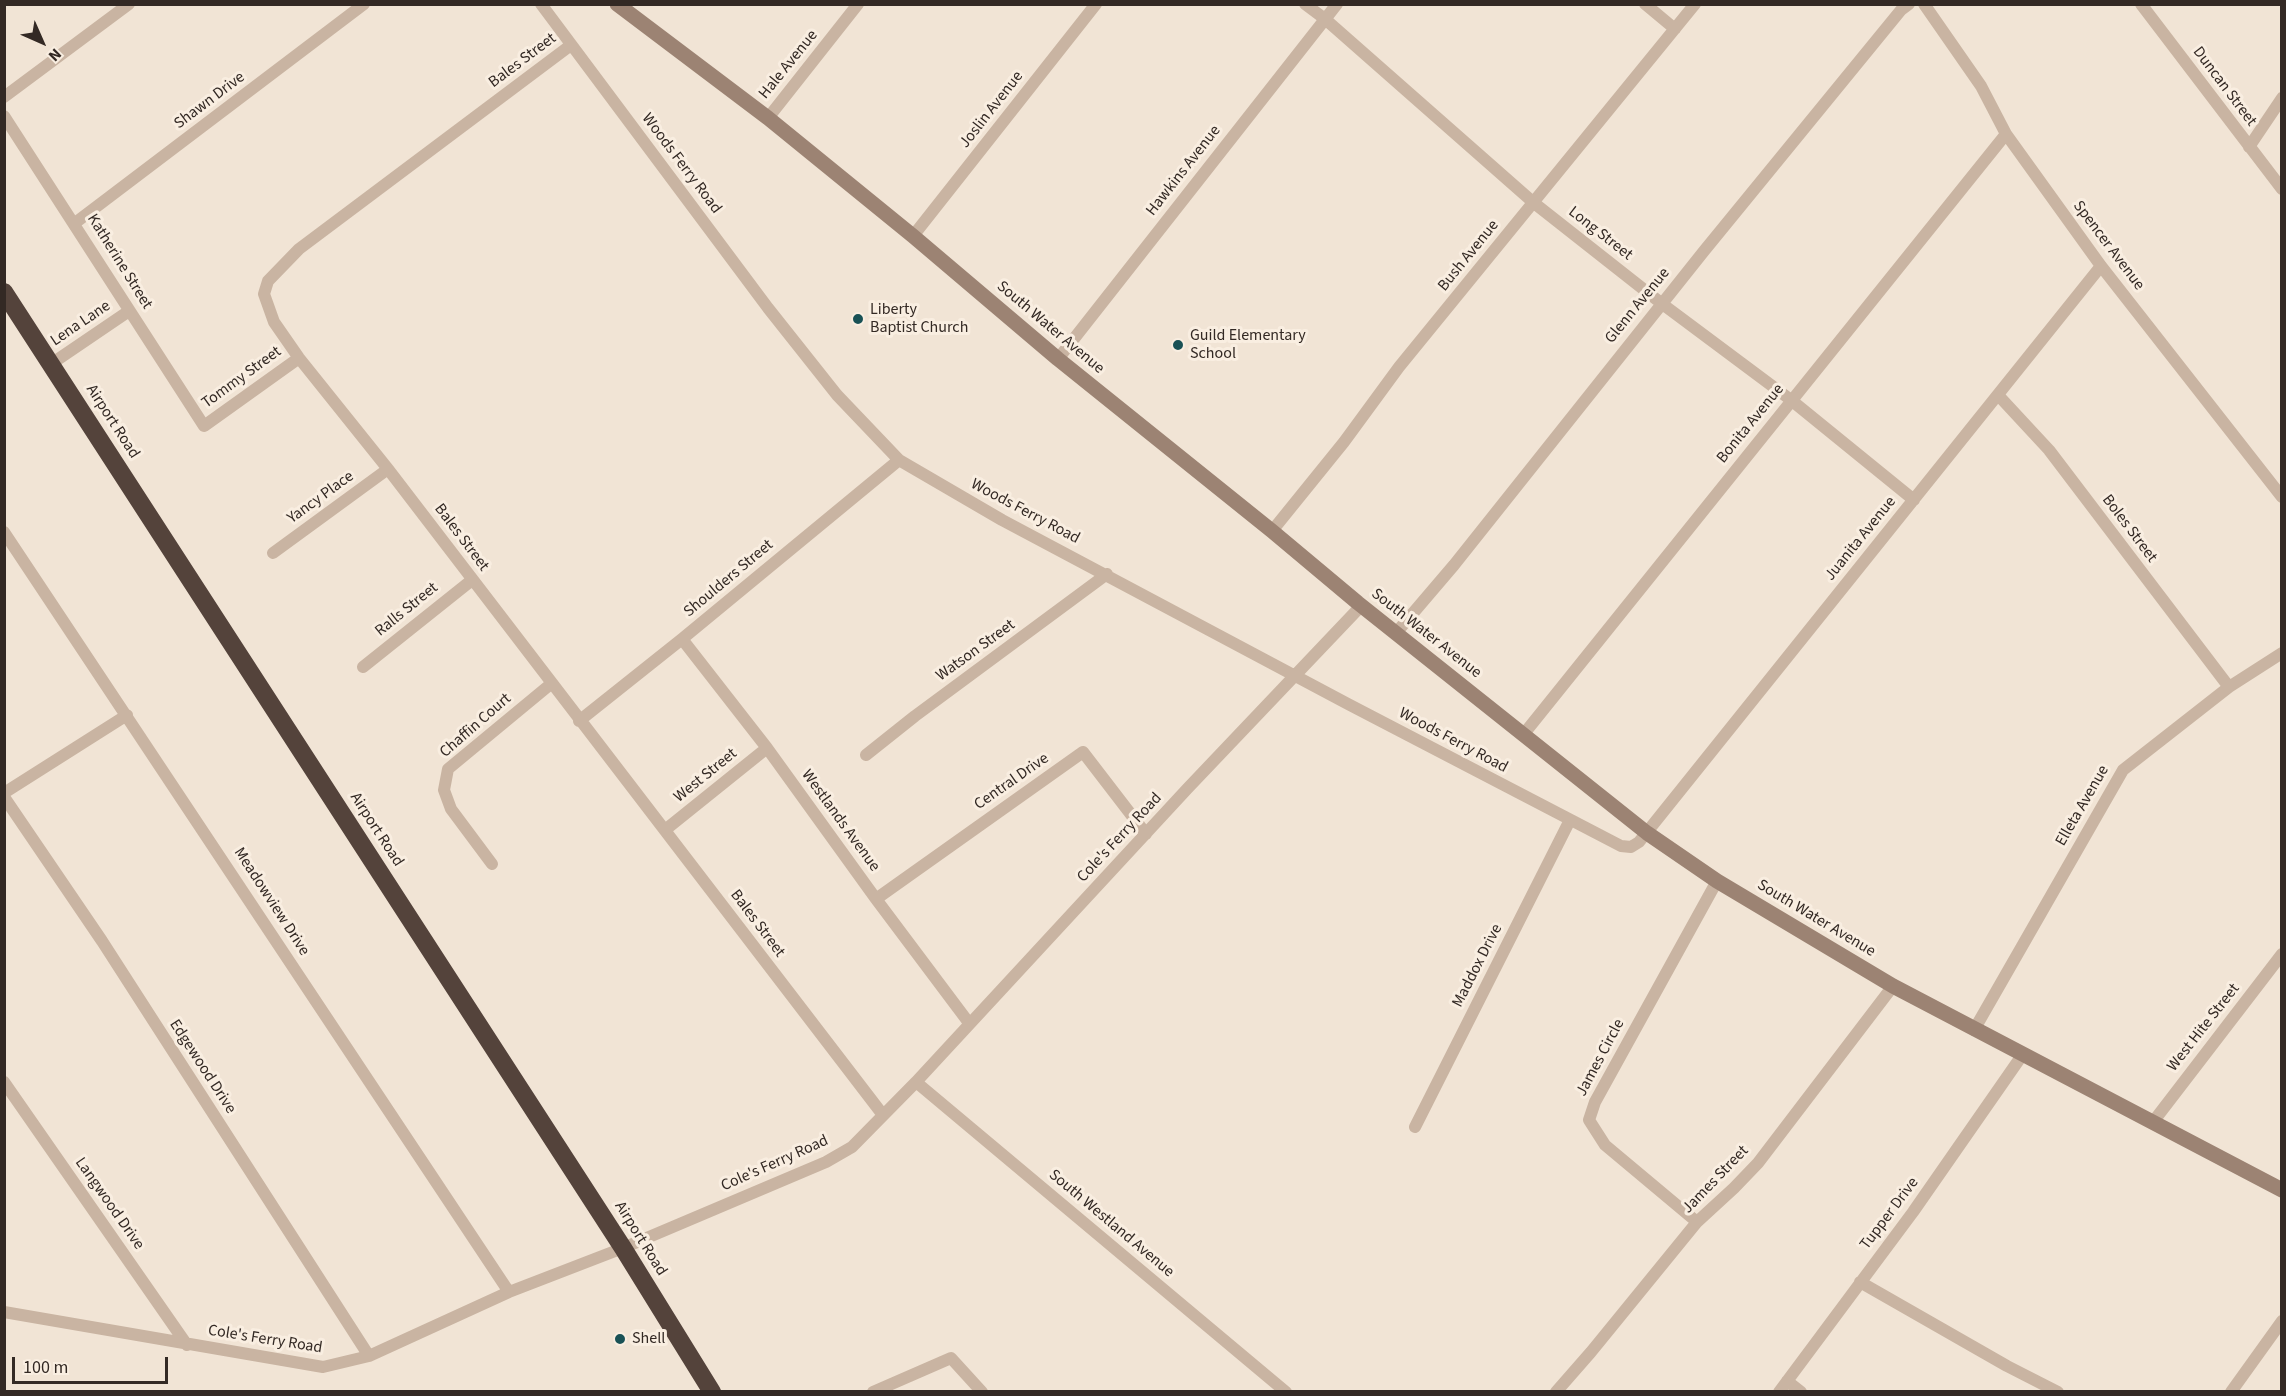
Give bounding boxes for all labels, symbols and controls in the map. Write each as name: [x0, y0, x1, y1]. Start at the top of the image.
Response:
north arrow: [12, 12, 72, 72]
street label: Hale Avenue: [755, 27, 823, 103]
street label: Bales Street: [485, 29, 561, 93]
text: N: [43, 43, 66, 66]
street label: Duncan Street: [2188, 43, 2260, 131]
street label: Shawn Drive: [171, 68, 249, 134]
street label: Joslin Avenue: [956, 68, 1028, 152]
street label: Woods Ferry Road: [637, 110, 725, 218]
street label: Hawkins Avenue: [1143, 122, 1225, 220]
street label: Spencer Avenue: [2068, 197, 2148, 295]
street label: Long Street: [1564, 203, 1636, 265]
street label: Katherine Street: [82, 211, 156, 313]
street label: Bush Avenue: [1434, 217, 1504, 295]
street label: Glenn Avenue: [1602, 264, 1674, 348]
street label: South Water Avenue: [992, 277, 1108, 379]
street label: Lena Lane: [47, 297, 115, 351]
place label: Liberty Baptist Church: [870, 300, 968, 338]
marker: Liberty Baptist Church: [851, 312, 865, 326]
place label: Guild Elementary School: [1190, 326, 1306, 364]
marker: Guild Elementary School: [1171, 338, 1185, 352]
street label: Tommy Street: [199, 343, 285, 413]
street label: Bonita Avenue: [1713, 380, 1789, 468]
street label: Airport Road: [81, 381, 143, 463]
street label: Yancy Place: [284, 467, 358, 529]
street label: Woods Ferry Road: [967, 475, 1083, 549]
street label: Boles Street: [2097, 491, 2161, 567]
street label: Juanita Avenue: [1821, 493, 1901, 585]
street label: Bales Street: [429, 500, 493, 576]
street label: Shoulders Street: [680, 536, 778, 622]
street label: Ralls Street: [372, 579, 442, 641]
street label: South Water Avenue: [1367, 585, 1485, 683]
street label: Watson Street: [933, 616, 1019, 686]
street label: Chaffin Court: [436, 690, 516, 762]
street label: Woods Ferry Road: [1395, 704, 1511, 778]
street label: West Street: [671, 745, 741, 807]
street label: Central Drive: [971, 749, 1053, 815]
street label: Elleta Avenue: [2052, 762, 2114, 850]
street label: Westlands Avenue: [797, 766, 883, 876]
street label: Airport Road: [345, 789, 407, 871]
street label: Cole's Ferry Road: [1074, 789, 1166, 887]
street label: Meadowview Drive: [229, 844, 313, 960]
street label: South Water Avenue: [1753, 876, 1879, 962]
street label: Bales Street: [725, 886, 789, 962]
street label: Maddox Drive: [1449, 921, 1507, 1011]
street label: West Hite Street: [2164, 980, 2244, 1076]
street label: Edgewood Drive: [164, 1016, 240, 1118]
street label: James Circle: [1573, 1016, 1629, 1100]
street label: Cole's Ferry Road: [718, 1132, 832, 1196]
street label: James Street: [1679, 1142, 1753, 1218]
street label: Langwood Drive: [70, 1154, 148, 1254]
street label: South Westland Avenue: [1044, 1166, 1178, 1282]
street label: Tupper Drive: [1857, 1174, 1923, 1254]
street label: Airport Road: [610, 1198, 670, 1280]
street label: Cole's Ferry Road: [206, 1321, 324, 1359]
place label: Shell: [632, 1329, 665, 1349]
marker: Shell: [613, 1332, 627, 1346]
scale bar: [15, 1345, 171, 1383]
text: 100 m: [23, 1355, 68, 1380]

